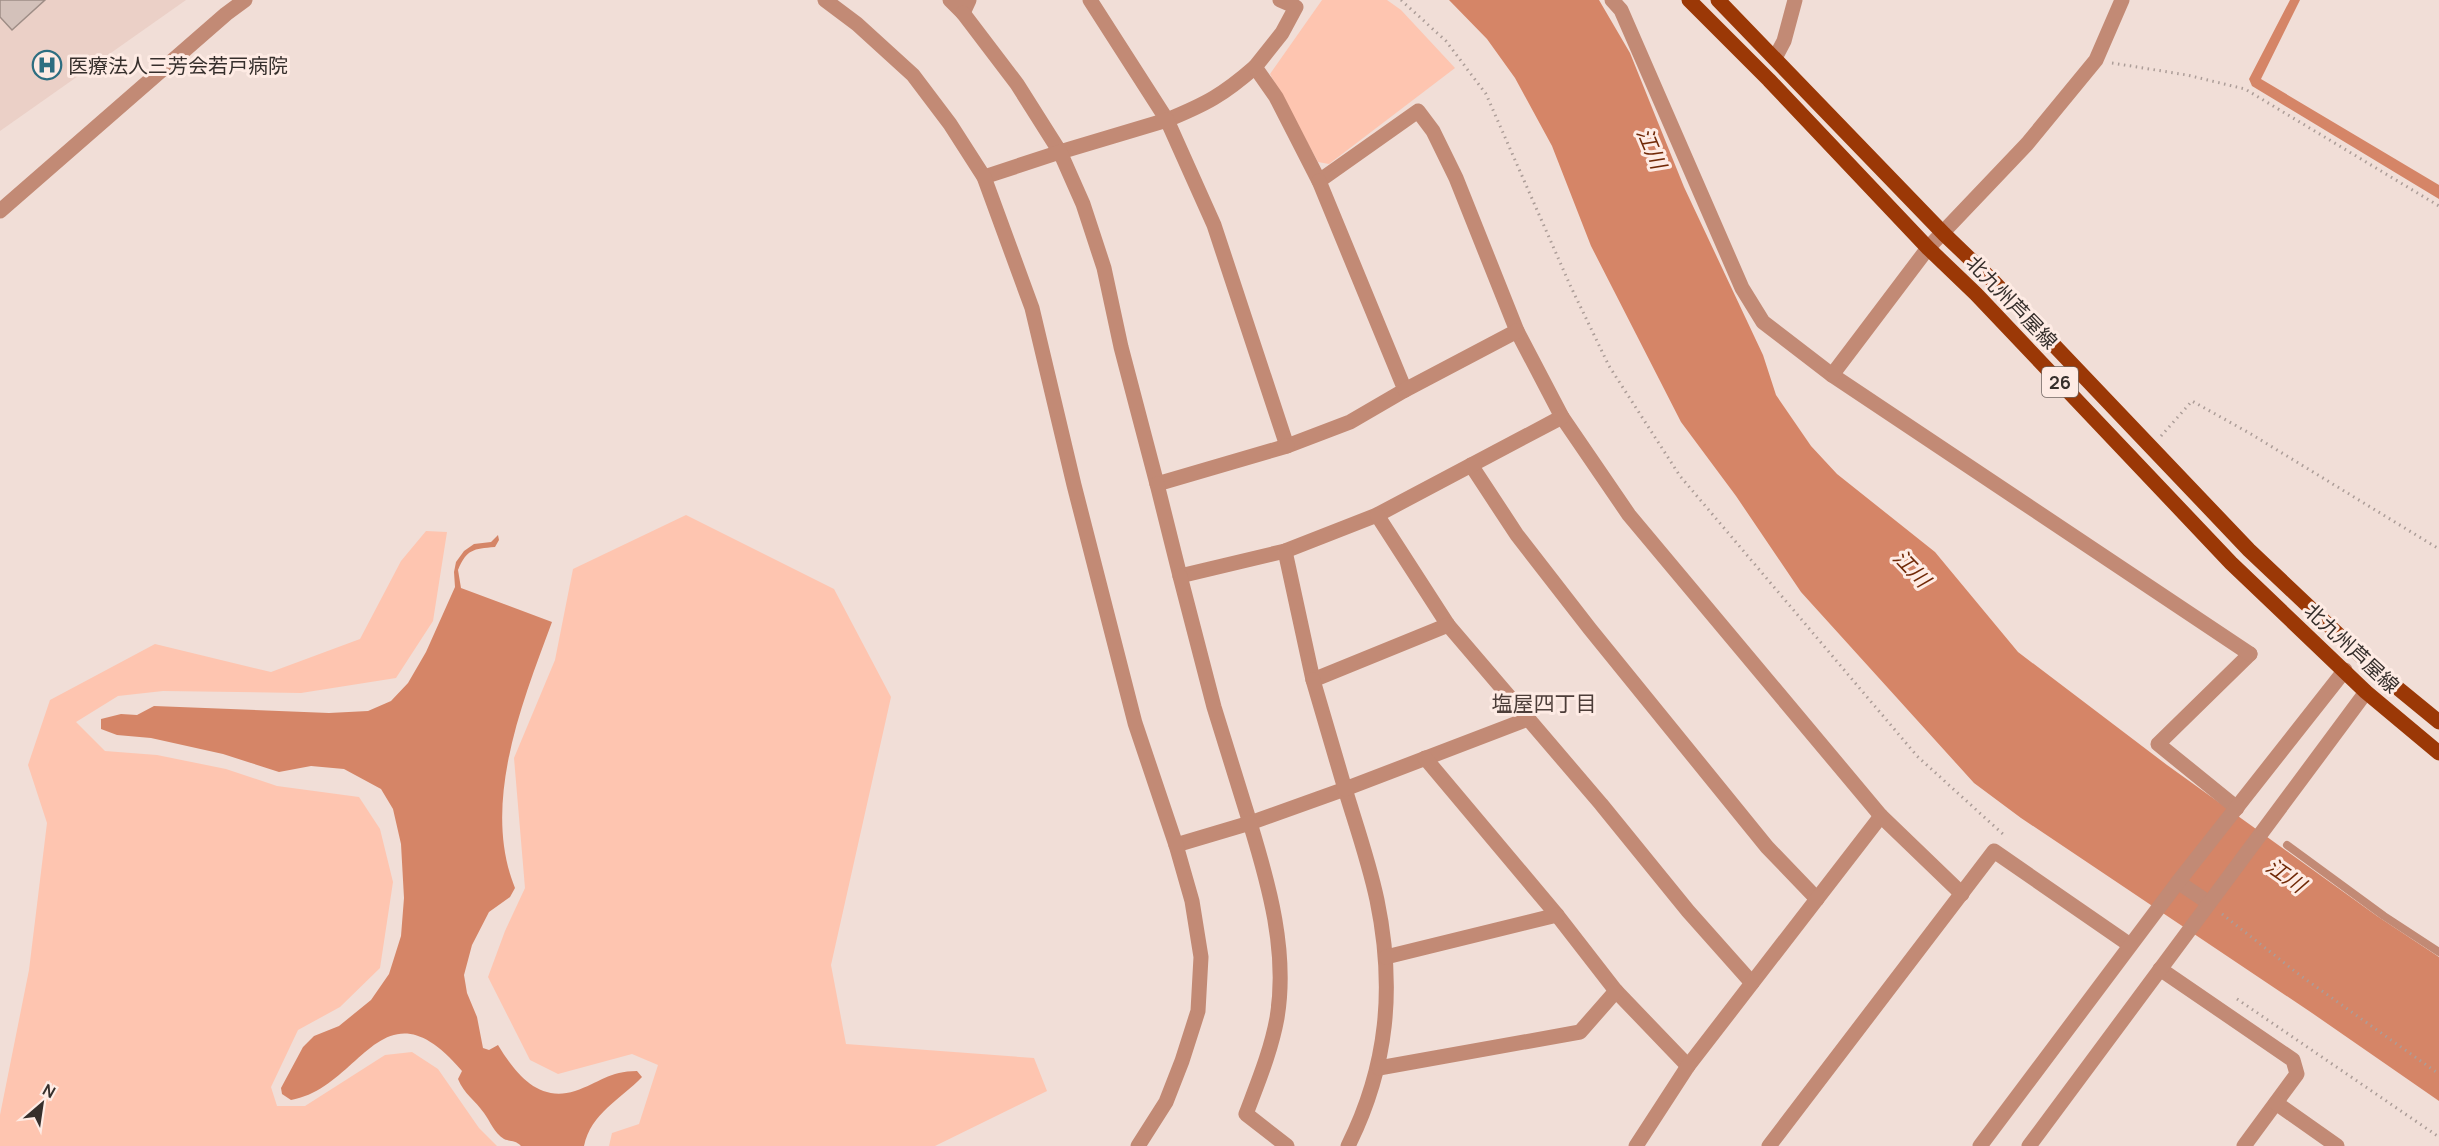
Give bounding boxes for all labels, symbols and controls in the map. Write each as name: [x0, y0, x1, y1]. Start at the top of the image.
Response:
hospital icon: 医療法人三芳会若戸病院: [31, 49, 63, 81]
place label: 医療法人三芳会若戸病院: [68, 52, 288, 79]
water label: 江川: [1631, 123, 1674, 175]
street label: 北九州芦屋線: [1961, 249, 2063, 355]
road number: 26: [2042, 367, 2078, 397]
water label: 江川: [1887, 543, 1938, 594]
street label: 北九州芦屋線: [2299, 597, 2405, 699]
district label: 塩屋四丁目: [1492, 689, 1597, 717]
water label: 江川: [2261, 851, 2313, 900]
north arrow: [12, 1074, 72, 1134]
text: N: [39, 1078, 60, 1103]

